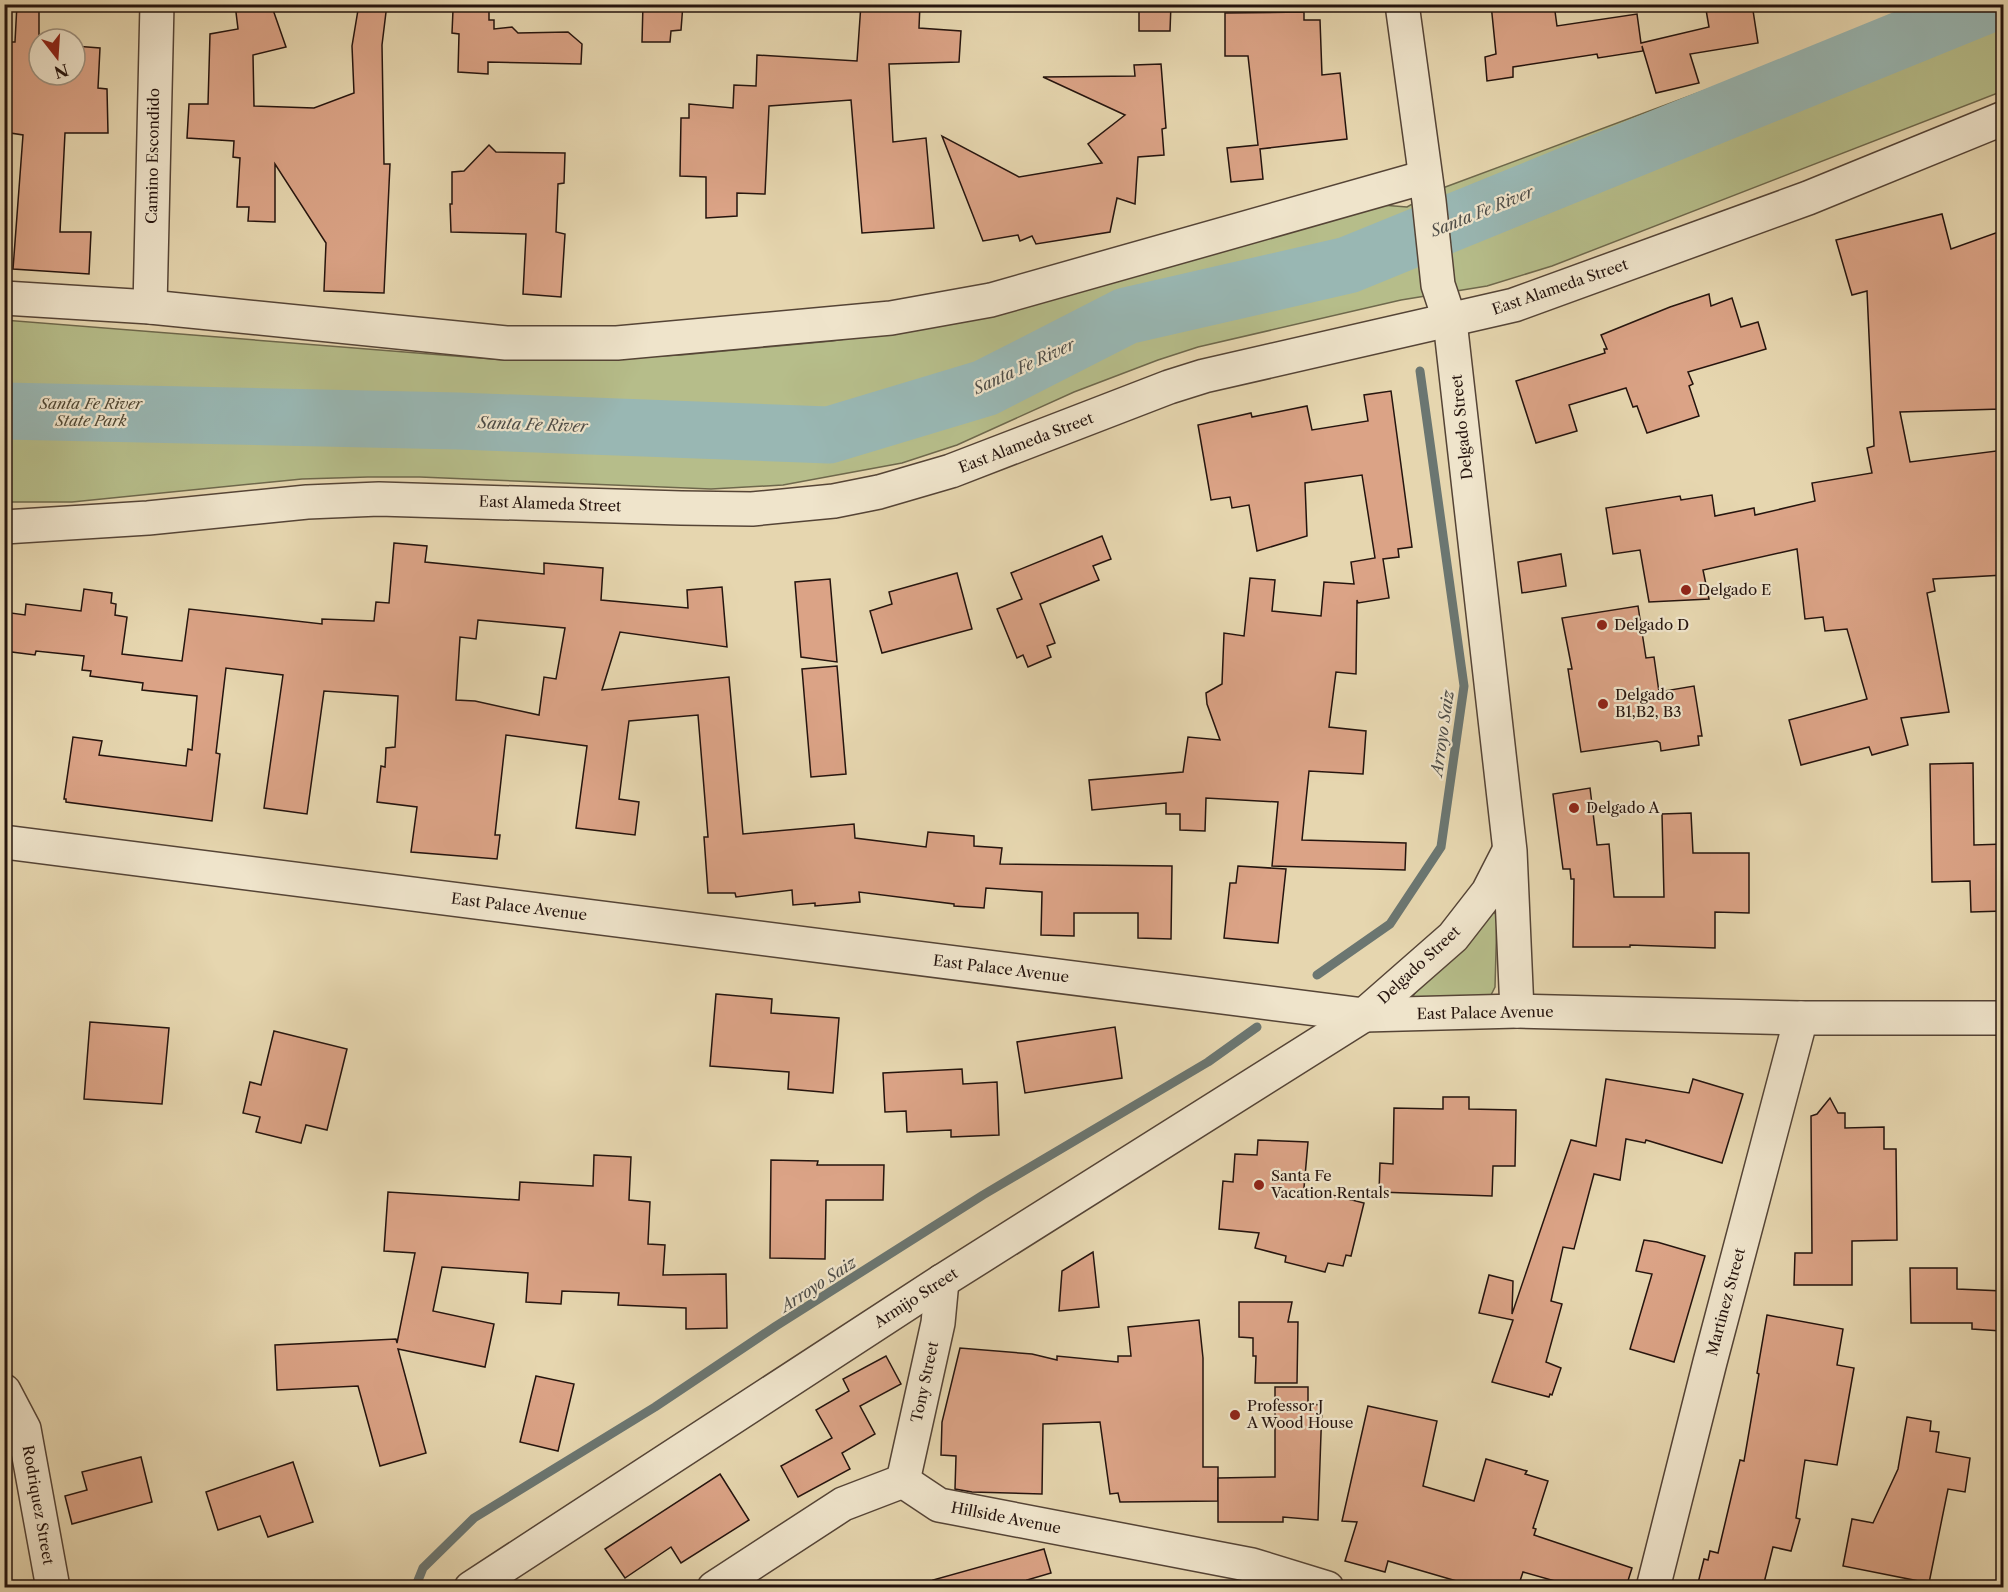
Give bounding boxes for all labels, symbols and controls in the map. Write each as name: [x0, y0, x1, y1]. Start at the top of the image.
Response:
north arrow: [27, 27, 87, 87]
text: N: [52, 60, 71, 83]
street label: Camino Escondido: [142, 88, 163, 224]
water label: Santa Fe River: [1427, 181, 1538, 241]
street label: East Alameda Street: [1489, 254, 1631, 319]
water label: Santa Fe River: [969, 333, 1079, 399]
street label: Delgado Street: [1446, 373, 1476, 481]
park label: Santa Fe River State Park: [39, 394, 143, 430]
street label: East Alameda Street: [956, 408, 1096, 477]
water label: Santa Fe River: [477, 412, 590, 436]
street label: East Alameda Street: [478, 492, 622, 516]
place label: Delgado E: [1698, 580, 1771, 599]
marker: Delgado E: [1679, 583, 1693, 597]
place label: Delgado D: [1614, 615, 1689, 634]
marker: Delgado D: [1595, 618, 1609, 632]
place label: Delgado B1,B2, B3: [1615, 685, 1681, 721]
water label: Arroyo Saiz: [1426, 687, 1458, 780]
marker: Delgado B1,B2, B3: [1596, 697, 1610, 711]
place label: Delgado A: [1586, 798, 1661, 817]
marker: Delgado A: [1567, 801, 1581, 815]
street label: East Palace Avenue: [450, 889, 588, 924]
street label: Delgado Street: [1374, 921, 1464, 1008]
street label: East Palace Avenue: [932, 951, 1070, 986]
street label: East Palace Avenue: [1416, 1002, 1554, 1023]
place label: Santa Fe Vacation Rentals: [1270, 1166, 1390, 1202]
marker: Santa Fe Vacation Rentals: [1252, 1178, 1266, 1192]
street label: Martinez Street: [1702, 1245, 1749, 1358]
water label: Arroyo Saiz: [774, 1251, 861, 1318]
street label: Armijo Street: [869, 1263, 962, 1332]
street label: Tony Street: [907, 1339, 943, 1424]
place label: Professor J A Wood House: [1246, 1396, 1354, 1432]
marker: Professor J A Wood House: [1228, 1408, 1242, 1422]
street label: Rodriquez Street: [19, 1444, 58, 1567]
street label: Hillside Avenue: [949, 1498, 1063, 1537]

